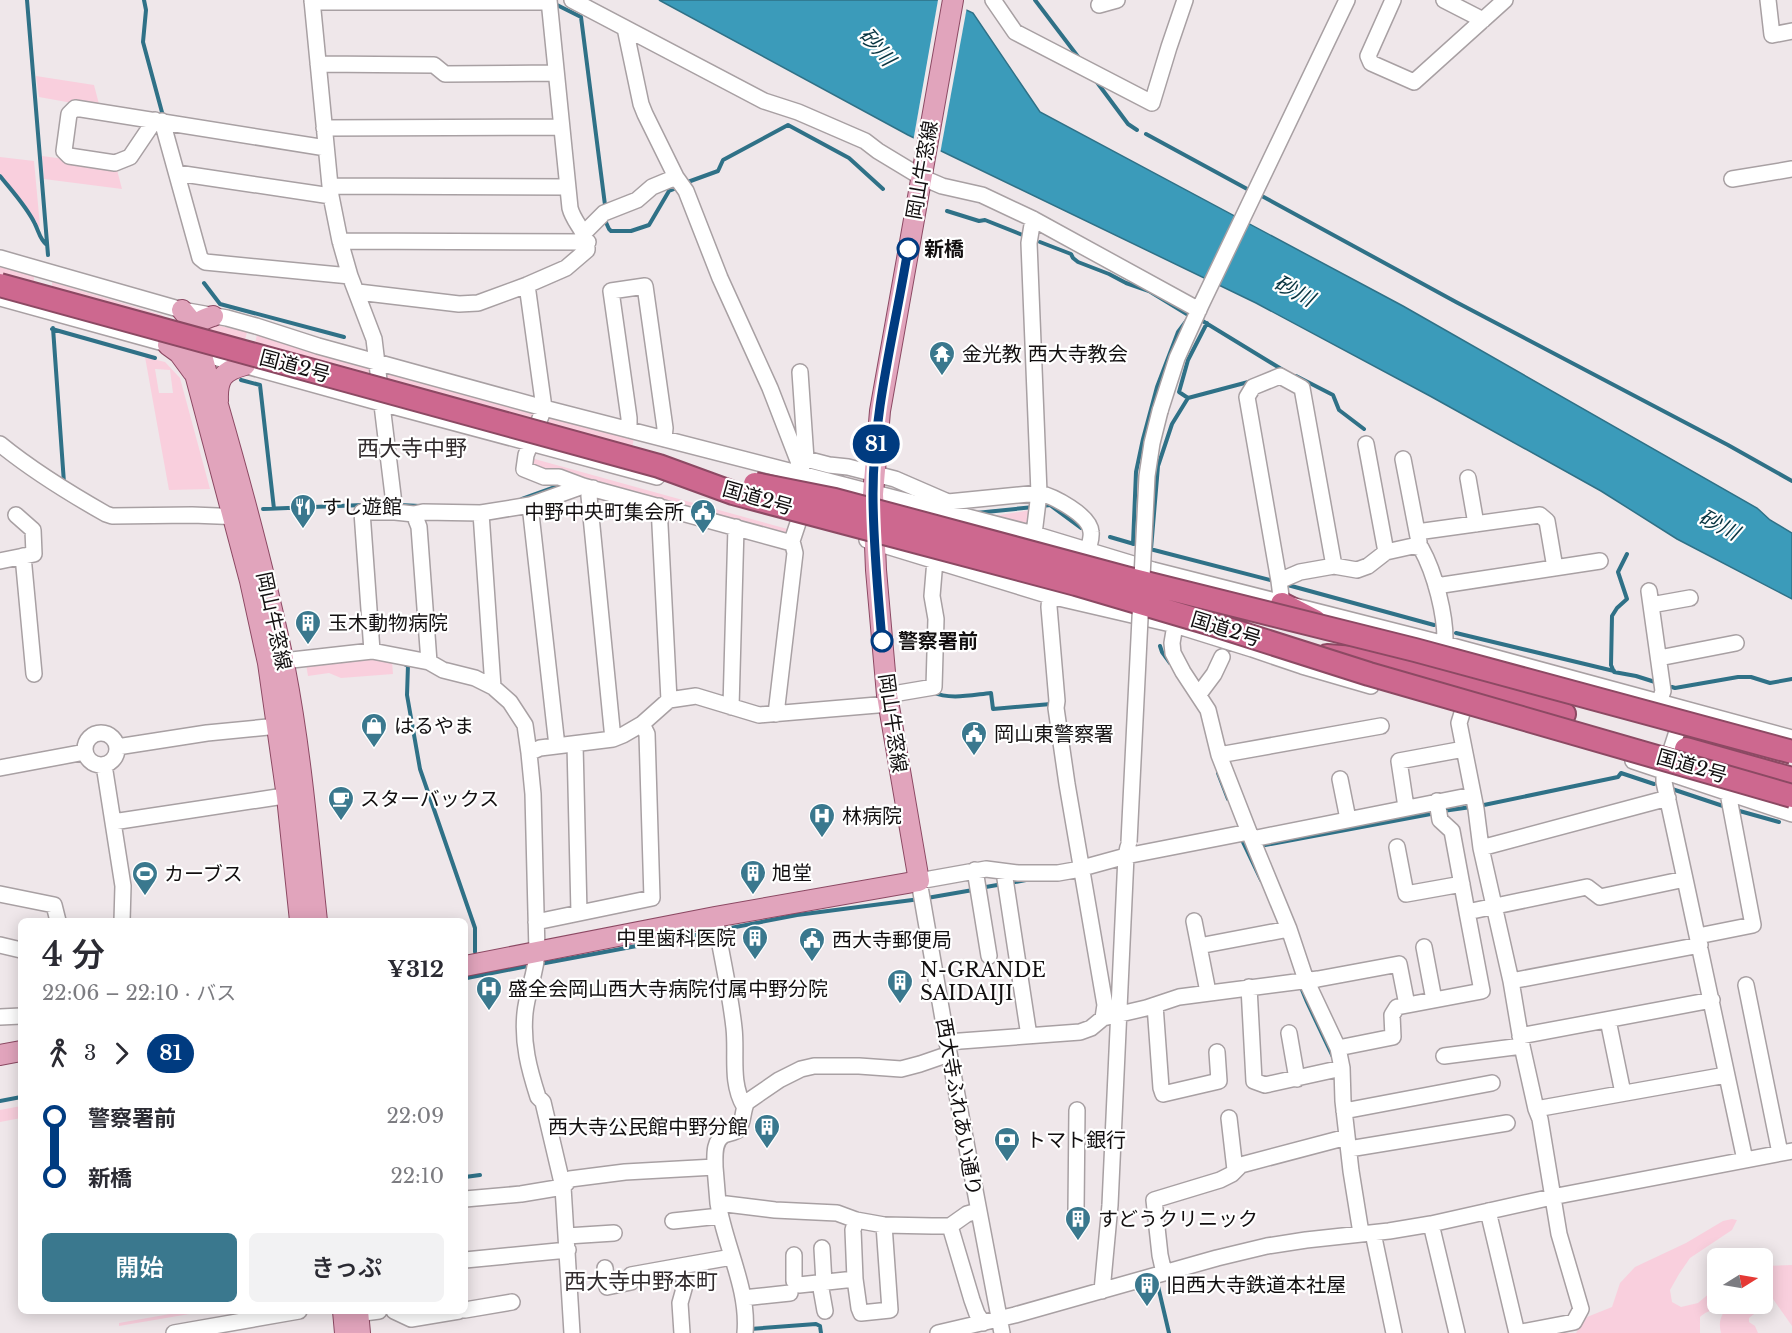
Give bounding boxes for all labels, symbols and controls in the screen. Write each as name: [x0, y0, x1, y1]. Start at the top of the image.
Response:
water label: 砂川: [853, 23, 902, 73]
street label: 岡山牛窓線: [901, 119, 943, 221]
place label: 新橋: [924, 237, 964, 261]
marker: 新橋: [897, 238, 919, 260]
water label: 砂川: [1269, 270, 1320, 313]
temple icon: 金光教 西大寺教会: [927, 339, 957, 377]
place label: 金光教 西大寺教会: [962, 342, 1128, 366]
street label: 国道2号: [257, 345, 333, 387]
line badge: 81: [849, 424, 903, 464]
text: 81: [865, 431, 887, 457]
district label: 西大寺中野: [357, 435, 467, 462]
street label: 国道2号: [720, 476, 796, 520]
restaurant icon: すし遊館: [288, 492, 318, 530]
place label: すし遊館: [322, 495, 402, 519]
public building icon: 中野中央町集会所: [688, 497, 718, 535]
place label: 中野中央町集会所: [524, 500, 684, 524]
water label: 砂川: [1694, 504, 1745, 547]
street label: 岡山牛窓線: [252, 570, 296, 672]
street label: 国道2号: [1188, 607, 1264, 651]
building icon: 玉木動物病院: [293, 608, 323, 646]
place label: 玉木動物病院: [328, 611, 448, 635]
place label: 警察署前: [898, 629, 978, 653]
marker: 警察署前: [871, 630, 893, 652]
street label: 岡山牛窓線: [874, 672, 912, 774]
shop icon: はるやま: [359, 711, 389, 749]
place label: はるやま: [394, 714, 474, 738]
public building icon: 岡山東警察署: [959, 719, 989, 757]
place label: 岡山東警察署: [994, 722, 1114, 746]
street label: 国道2号: [1654, 744, 1730, 788]
cafe icon: スターバックス: [326, 784, 356, 822]
place label: スターバックス: [360, 787, 499, 811]
hospital icon: 林病院: [807, 801, 837, 839]
place label: 林病院: [842, 804, 902, 828]
building icon: 旭堂: [738, 858, 768, 896]
sports icon: カーブス: [130, 859, 160, 897]
place label: 旭堂: [772, 861, 812, 885]
place label: カーブス: [164, 862, 243, 886]
building icon: 中里歯科医院: [740, 923, 770, 961]
public building icon: 西大寺郵便局: [797, 925, 827, 963]
place label: 中里歯科医院: [616, 926, 736, 950]
place label: 西大寺郵便局: [832, 928, 952, 952]
text: 4 分: [42, 934, 105, 975]
text: ¥312: [387, 956, 444, 983]
place label: N-GRANDE SAIDAIJI: [920, 958, 1046, 1005]
building icon: N-GRANDE SAIDAIJI: [885, 967, 915, 1005]
hospital icon: 盛全会岡山西大寺病院付属中野分院: [474, 974, 504, 1012]
place label: 盛全会岡山西大寺病院付属中野分院: [508, 977, 828, 1001]
text: 22:06 – 22:10 · バス: [42, 981, 236, 1005]
street label: 西大寺ふれあい通り: [932, 1016, 986, 1198]
icon: walk: [42, 1037, 75, 1070]
icon: forward: [105, 1037, 138, 1070]
text: 81: [159, 1040, 182, 1066]
text: 3: [84, 1041, 96, 1065]
text: 22:09: [387, 1104, 444, 1128]
text: 警察署前: [88, 1105, 176, 1132]
building icon: 西大寺公民館中野分館: [752, 1112, 782, 1150]
place label: 西大寺公民館中野分館: [548, 1115, 748, 1139]
bank icon: トマト銀行: [992, 1125, 1022, 1163]
place label: トマト銀行: [1026, 1128, 1126, 1152]
text: 22:10: [390, 1164, 444, 1188]
text: 新橋: [88, 1165, 132, 1192]
building icon: すどうクリニック: [1063, 1204, 1093, 1242]
place label: すどうクリニック: [1098, 1207, 1258, 1231]
button: 開始: [42, 1233, 237, 1302]
button: きっぷ: [249, 1233, 444, 1302]
north arrow: [1707, 1248, 1773, 1314]
map controls: [1707, 1248, 1773, 1314]
district label: 西大寺中野本町: [564, 1268, 718, 1295]
building icon: 旧西大寺鉄道本社屋: [1132, 1270, 1162, 1308]
place label: 旧西大寺鉄道本社屋: [1166, 1273, 1346, 1297]

